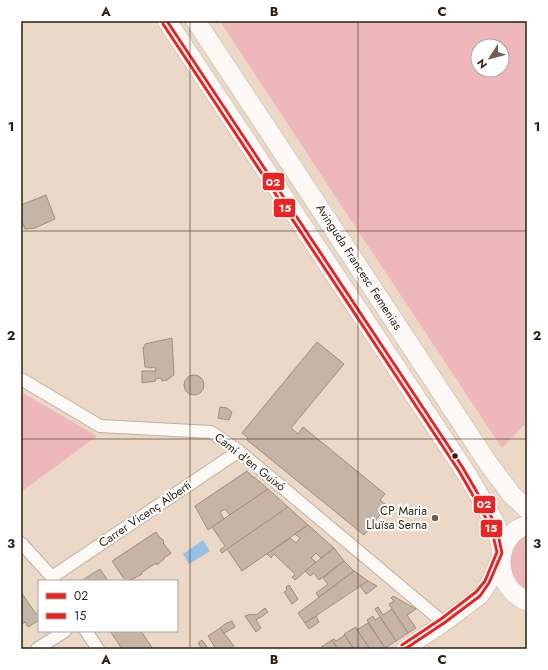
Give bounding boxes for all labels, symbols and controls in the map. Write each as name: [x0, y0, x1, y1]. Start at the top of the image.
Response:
text: A: [100, 2, 111, 21]
text: B: [270, 2, 279, 21]
text: C: [437, 2, 447, 21]
north arrow: [470, 38, 510, 78]
text: N: [473, 56, 491, 72]
text: 1: [8, 117, 14, 136]
text: 1: [534, 117, 540, 136]
line badge: 02: [262, 172, 285, 191]
text: 02: [266, 174, 280, 190]
line badge: 15: [273, 198, 296, 218]
text: 15: [279, 200, 291, 216]
street label: Avinguda Francesc Femenias: [311, 201, 407, 334]
text: 2: [7, 326, 15, 345]
text: 2: [533, 326, 541, 345]
street label: Camí d'en Guixó: [211, 428, 290, 496]
unlabelled marker: [450, 451, 460, 461]
street label: Carrer Vicenç Alberti: [95, 476, 195, 552]
line badge: 02: [473, 495, 496, 514]
text: 02: [477, 496, 491, 512]
place label: CP Maria Lluïsa Serna: [366, 502, 427, 534]
marker: CP Maria Lluïsa Serna: [430, 513, 440, 523]
line badge: 15: [480, 519, 503, 538]
text: 15: [485, 520, 497, 536]
text: 3: [7, 534, 15, 553]
text: 3: [533, 534, 541, 553]
legend: [38, 580, 178, 632]
text: 02: [74, 587, 88, 605]
text: 15: [74, 607, 86, 625]
text: A: [100, 650, 111, 669]
text: B: [270, 650, 279, 669]
text: C: [437, 650, 447, 669]

